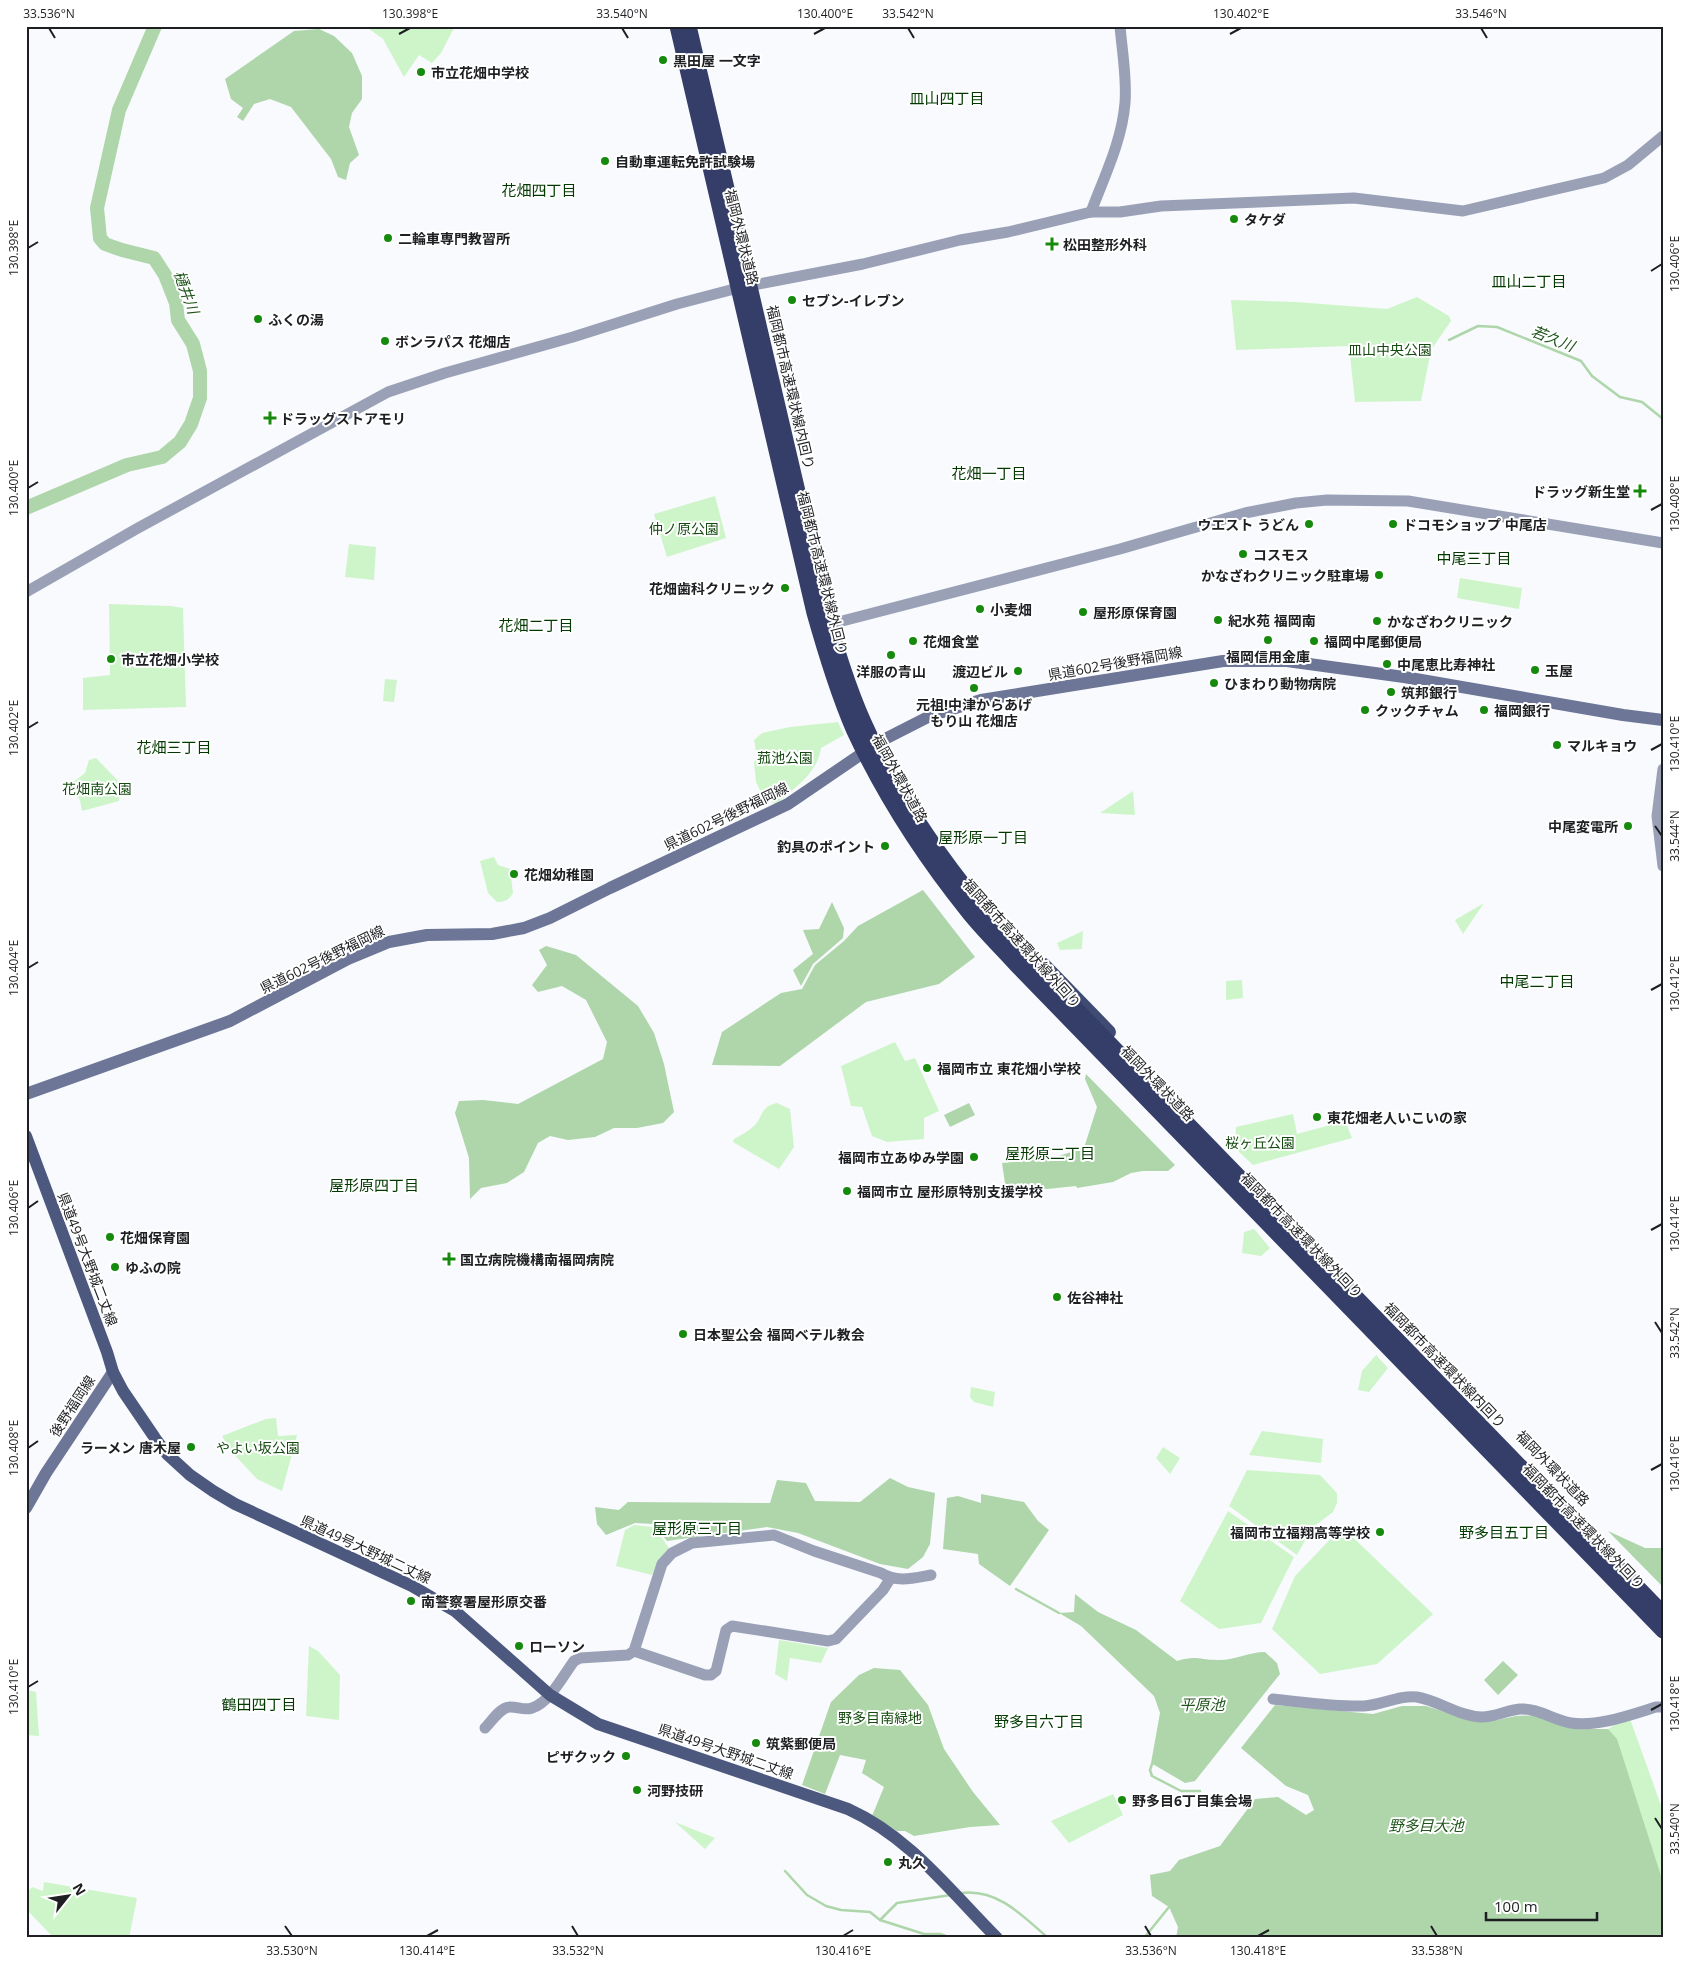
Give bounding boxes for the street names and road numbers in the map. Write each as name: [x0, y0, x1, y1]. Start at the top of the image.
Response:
street label: 福岡外環状道路: [721, 187, 763, 287]
street label: 福岡都市高速環状線内回り: [763, 303, 819, 471]
street label: 福岡都市高速環状線外回り: [793, 489, 853, 657]
street label: 県道602号後野福岡線: [1046, 642, 1184, 684]
street label: 福岡外環状道路: [868, 731, 932, 825]
street label: 県道602号後野福岡線: [661, 778, 791, 854]
street label: 福岡都市高速環状線外回り: [959, 874, 1085, 1012]
street label: 県道602号後野福岡線: [257, 921, 387, 997]
street label: 福岡外環状道路: [1117, 1041, 1199, 1125]
street label: 福岡都市高速環状線外回り: [1237, 1168, 1367, 1302]
street label: 県道49号大野城二丈線: [54, 1189, 122, 1329]
street label: 福岡都市高速環状線内回り: [1380, 1298, 1510, 1432]
street label: 後野福岡線: [45, 1371, 99, 1441]
street label: 福岡外環状道路: [1512, 1426, 1594, 1510]
street label: 福岡都市高速環状線外回り: [1519, 1459, 1649, 1593]
street label: 県道49号大野城二丈線: [298, 1510, 434, 1588]
street label: 県道49号大野城二丈線: [656, 1719, 796, 1783]

